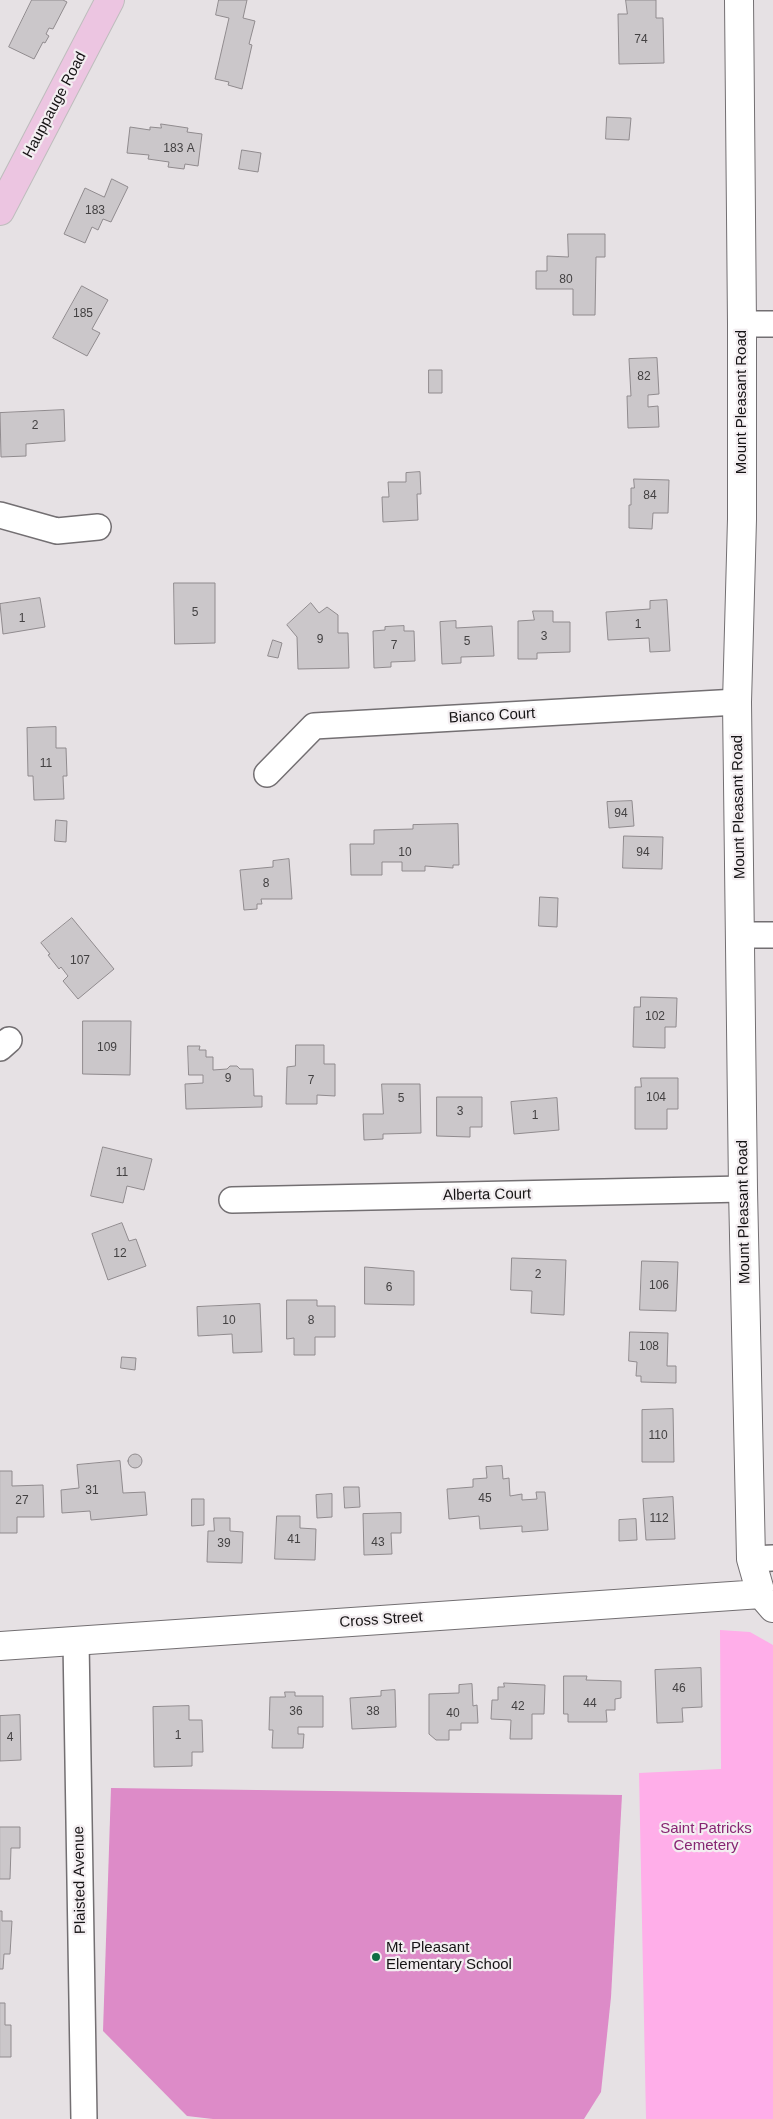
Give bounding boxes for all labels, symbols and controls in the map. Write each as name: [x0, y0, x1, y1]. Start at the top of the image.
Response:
house number: 74: [634, 33, 648, 47]
street label: Hauppauge Road: [19, 49, 91, 161]
house number: 183 A: [163, 142, 195, 156]
house number: 183: [85, 204, 105, 218]
house number: 80: [559, 273, 573, 287]
house number: 185: [73, 307, 93, 321]
street label: Mount Pleasant Road: [733, 330, 751, 474]
house number: 82: [637, 370, 651, 384]
house number: 2: [32, 419, 38, 433]
house number: 84: [643, 489, 657, 503]
house number: 5: [192, 606, 198, 620]
house number: 1: [19, 612, 25, 626]
house number: 1: [635, 618, 641, 632]
house number: 3: [541, 630, 547, 644]
house number: 9: [317, 633, 323, 647]
house number: 5: [464, 635, 470, 649]
house number: 7: [391, 639, 397, 653]
street label: Bianco Court: [448, 705, 536, 727]
street label: Mount Pleasant Road: [729, 735, 749, 879]
house number: 11: [40, 757, 52, 771]
house number: 94: [614, 807, 628, 821]
house number: 10: [398, 846, 412, 860]
house number: 94: [636, 846, 650, 860]
house number: 8: [263, 877, 269, 891]
house number: 107: [70, 954, 90, 968]
house number: 102: [645, 1010, 665, 1024]
house number: 109: [97, 1041, 117, 1055]
house number: 9: [225, 1072, 231, 1086]
house number: 7: [308, 1074, 314, 1088]
house number: 104: [646, 1091, 666, 1105]
house number: 5: [398, 1092, 404, 1106]
house number: 3: [457, 1105, 463, 1119]
house number: 1: [532, 1109, 538, 1123]
street label: Mount Pleasant Road: [734, 1140, 754, 1284]
house number: 11: [116, 1166, 128, 1180]
street label: Alberta Court: [443, 1185, 531, 1205]
house number: 12: [113, 1247, 127, 1261]
house number: 2: [535, 1268, 541, 1282]
house number: 106: [649, 1279, 669, 1293]
house number: 6: [386, 1281, 392, 1295]
house number: 10: [222, 1314, 236, 1328]
house number: 8: [308, 1314, 314, 1328]
house number: 108: [639, 1340, 659, 1354]
house number: 110: [648, 1429, 668, 1443]
house number: 31: [85, 1484, 99, 1498]
house number: 45: [478, 1492, 492, 1506]
house number: 27: [15, 1494, 29, 1508]
house number: 112: [649, 1512, 669, 1526]
house number: 41: [287, 1533, 301, 1547]
house number: 43: [371, 1536, 385, 1550]
house number: 39: [217, 1537, 231, 1551]
street label: Cross Street: [339, 1608, 423, 1632]
house number: 46: [672, 1682, 686, 1696]
house number: 44: [583, 1697, 597, 1711]
house number: 42: [511, 1700, 525, 1714]
house number: 36: [289, 1705, 303, 1719]
house number: 38: [366, 1705, 380, 1719]
house number: 40: [446, 1707, 460, 1721]
house number: 1: [175, 1729, 181, 1743]
house number: 4: [7, 1731, 13, 1745]
park label: Saint Patricks Cemetery: [660, 1820, 752, 1855]
street label: Plaisted Avenue: [70, 1826, 90, 1934]
place label: Mt. Pleasant Elementary School: [386, 1939, 512, 1974]
marker: Mt. Pleasant Elementary School: [370, 1951, 382, 1963]

